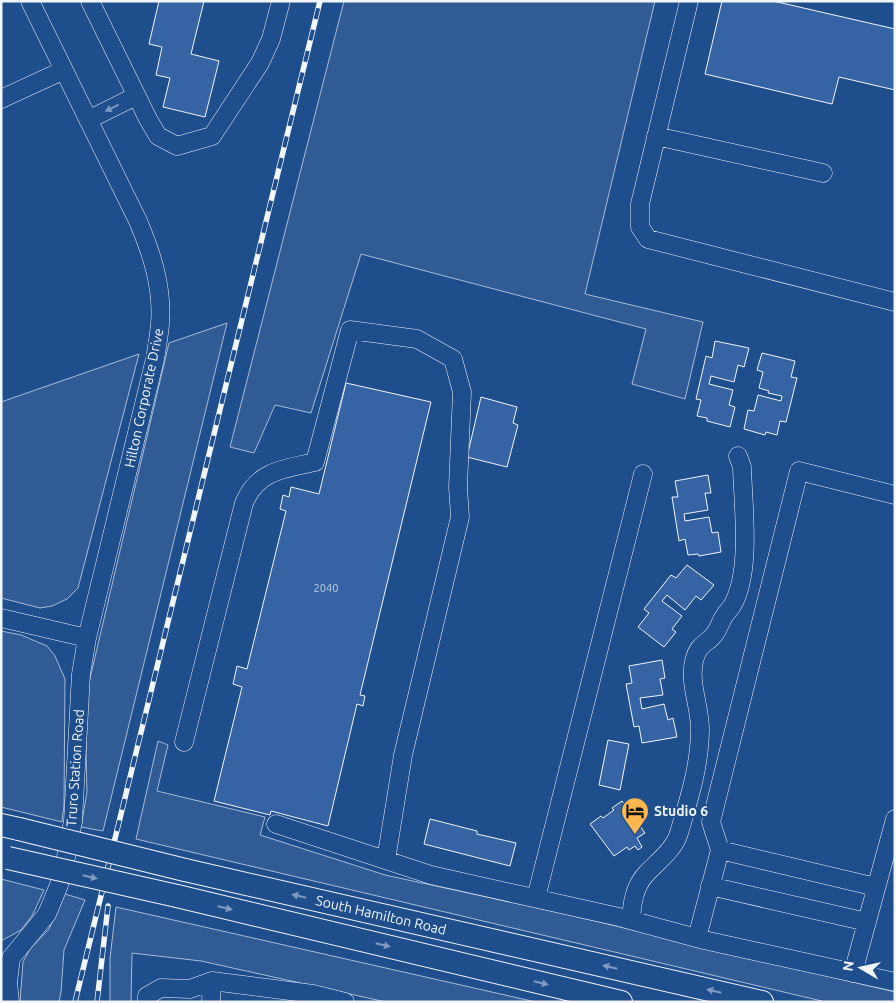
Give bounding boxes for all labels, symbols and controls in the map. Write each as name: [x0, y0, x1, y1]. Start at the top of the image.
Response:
one-way arrow: [105, 104, 119, 112]
street label: Hilton Corporate Drive: [121, 327, 167, 469]
house number: 2040: [314, 582, 338, 594]
street label: Truro Station Road: [63, 709, 87, 827]
hotel icon: Studio 6: [620, 796, 650, 835]
place label: Studio 6: [654, 803, 708, 819]
one-way arrow: [82, 873, 97, 881]
one-way arrow: [291, 892, 306, 900]
street label: South Hamilton Road: [314, 892, 448, 938]
one-way arrow: [217, 904, 232, 912]
one-way arrow: [375, 941, 390, 949]
north arrow: [836, 943, 886, 993]
text: N: [839, 960, 857, 972]
one-way arrow: [603, 963, 618, 971]
one-way arrow: [533, 979, 548, 987]
one-way arrow: [706, 987, 722, 995]

